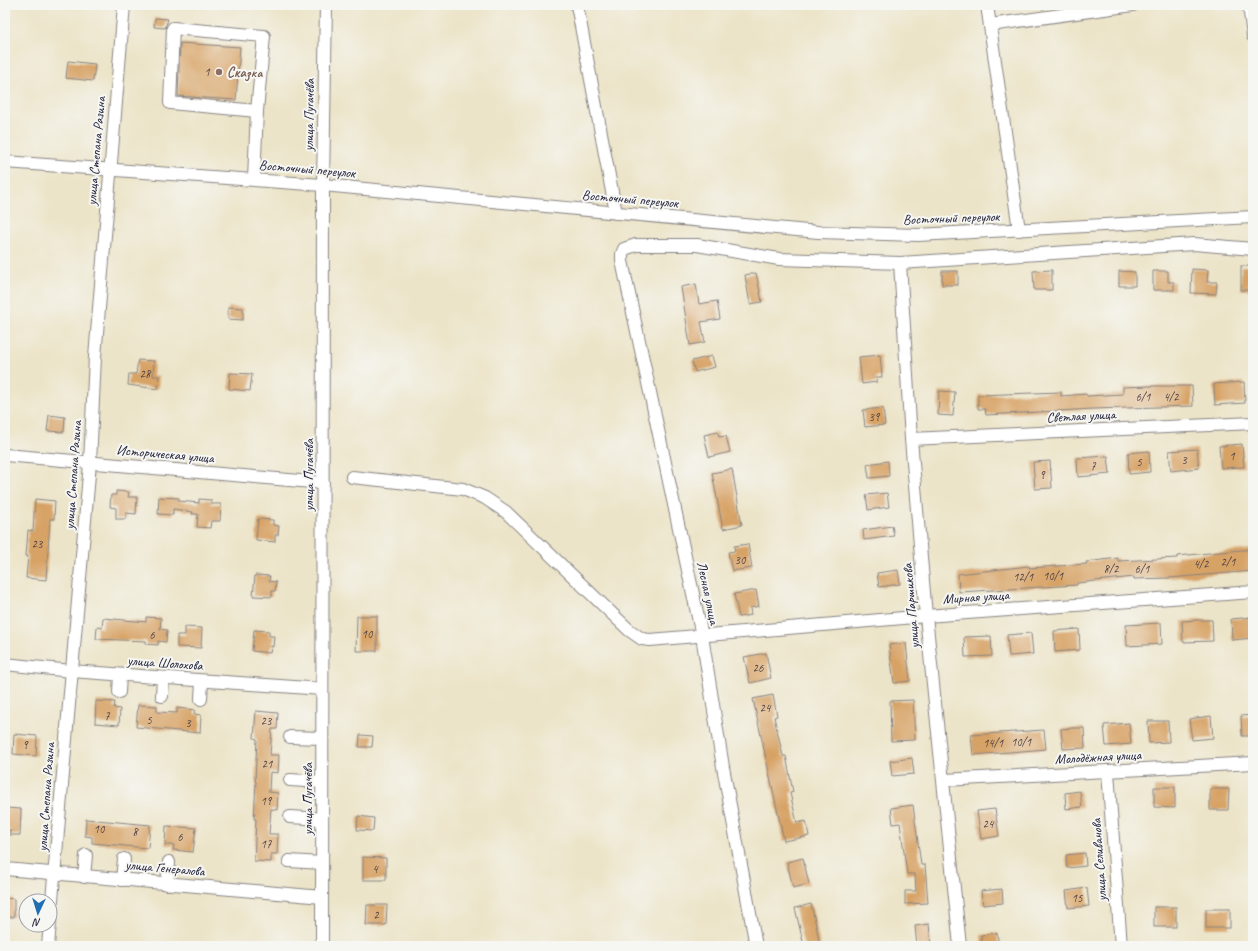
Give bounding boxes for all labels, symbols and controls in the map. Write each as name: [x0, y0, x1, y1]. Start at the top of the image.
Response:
house number: 1: [204, 64, 210, 80]
place label: Сказка: [227, 64, 263, 82]
marker: Сказка: [214, 67, 224, 77]
street label: улица Пугачёва: [300, 78, 318, 152]
street label: улица Степана Разина: [83, 95, 109, 207]
street label: Восточный переулок: [258, 156, 358, 182]
street label: Восточный переулок: [581, 186, 681, 212]
street label: Восточный переулок: [902, 208, 1001, 228]
house number: 28: [140, 366, 152, 382]
house number: 6/1: [1136, 389, 1151, 405]
house number: 4/2: [1164, 389, 1180, 405]
street label: Светлая улица: [1046, 406, 1117, 426]
house number: 39: [869, 409, 881, 425]
street label: улица Степана Разина: [61, 419, 85, 531]
street label: улица Пугачёва: [300, 438, 317, 512]
street label: Историческая улица: [116, 441, 216, 467]
house number: 1: [1229, 448, 1235, 464]
house number: 3: [1181, 452, 1188, 468]
house number: 5: [1136, 454, 1142, 470]
house number: 7: [1090, 458, 1096, 474]
house number: 9: [1039, 467, 1046, 483]
house number: 23: [32, 536, 44, 552]
house number: 30: [735, 552, 747, 568]
house number: 2/1: [1221, 554, 1236, 570]
house number: 4/2: [1194, 556, 1210, 572]
street label: Лесная улица: [693, 560, 723, 627]
house number: 8/2: [1104, 561, 1120, 577]
house number: 6/1: [1135, 561, 1150, 577]
street label: улица Паршикова: [899, 562, 923, 650]
house number: 10/1: [1043, 568, 1064, 584]
house number: 12/1: [1013, 569, 1034, 585]
street label: Мирная улица: [942, 586, 1011, 608]
house number: 10: [362, 626, 374, 642]
house number: 6: [149, 627, 155, 643]
street label: улица Шолохова: [126, 652, 204, 674]
house number: 26: [753, 660, 764, 676]
house number: 24: [760, 700, 772, 716]
house number: 7: [104, 708, 110, 724]
house number: 5: [146, 712, 152, 728]
house number: 23: [261, 713, 273, 729]
house number: 3: [185, 715, 192, 731]
house number: 10/1: [1011, 734, 1032, 750]
house number: 14/1: [983, 735, 1004, 751]
house number: 9: [22, 737, 29, 753]
street label: улица Степана Разина: [34, 741, 58, 853]
street label: Молодёжная улица: [1054, 746, 1143, 768]
house number: 21: [262, 756, 273, 772]
street label: улица Пугачёва: [299, 762, 316, 836]
house number: 19: [261, 793, 273, 809]
house number: 24: [983, 816, 995, 832]
street label: улица Селиванова: [1088, 817, 1110, 903]
house number: 10: [94, 821, 106, 837]
house number: 8: [132, 824, 139, 840]
house number: 6: [177, 829, 183, 845]
house number: 17: [261, 836, 272, 852]
street label: улица Генералова: [124, 856, 207, 880]
house number: 4: [372, 861, 379, 877]
house number: 15: [1072, 890, 1083, 906]
north arrow: [18, 893, 58, 933]
house number: 2: [373, 907, 380, 923]
text: N: [31, 916, 41, 930]

